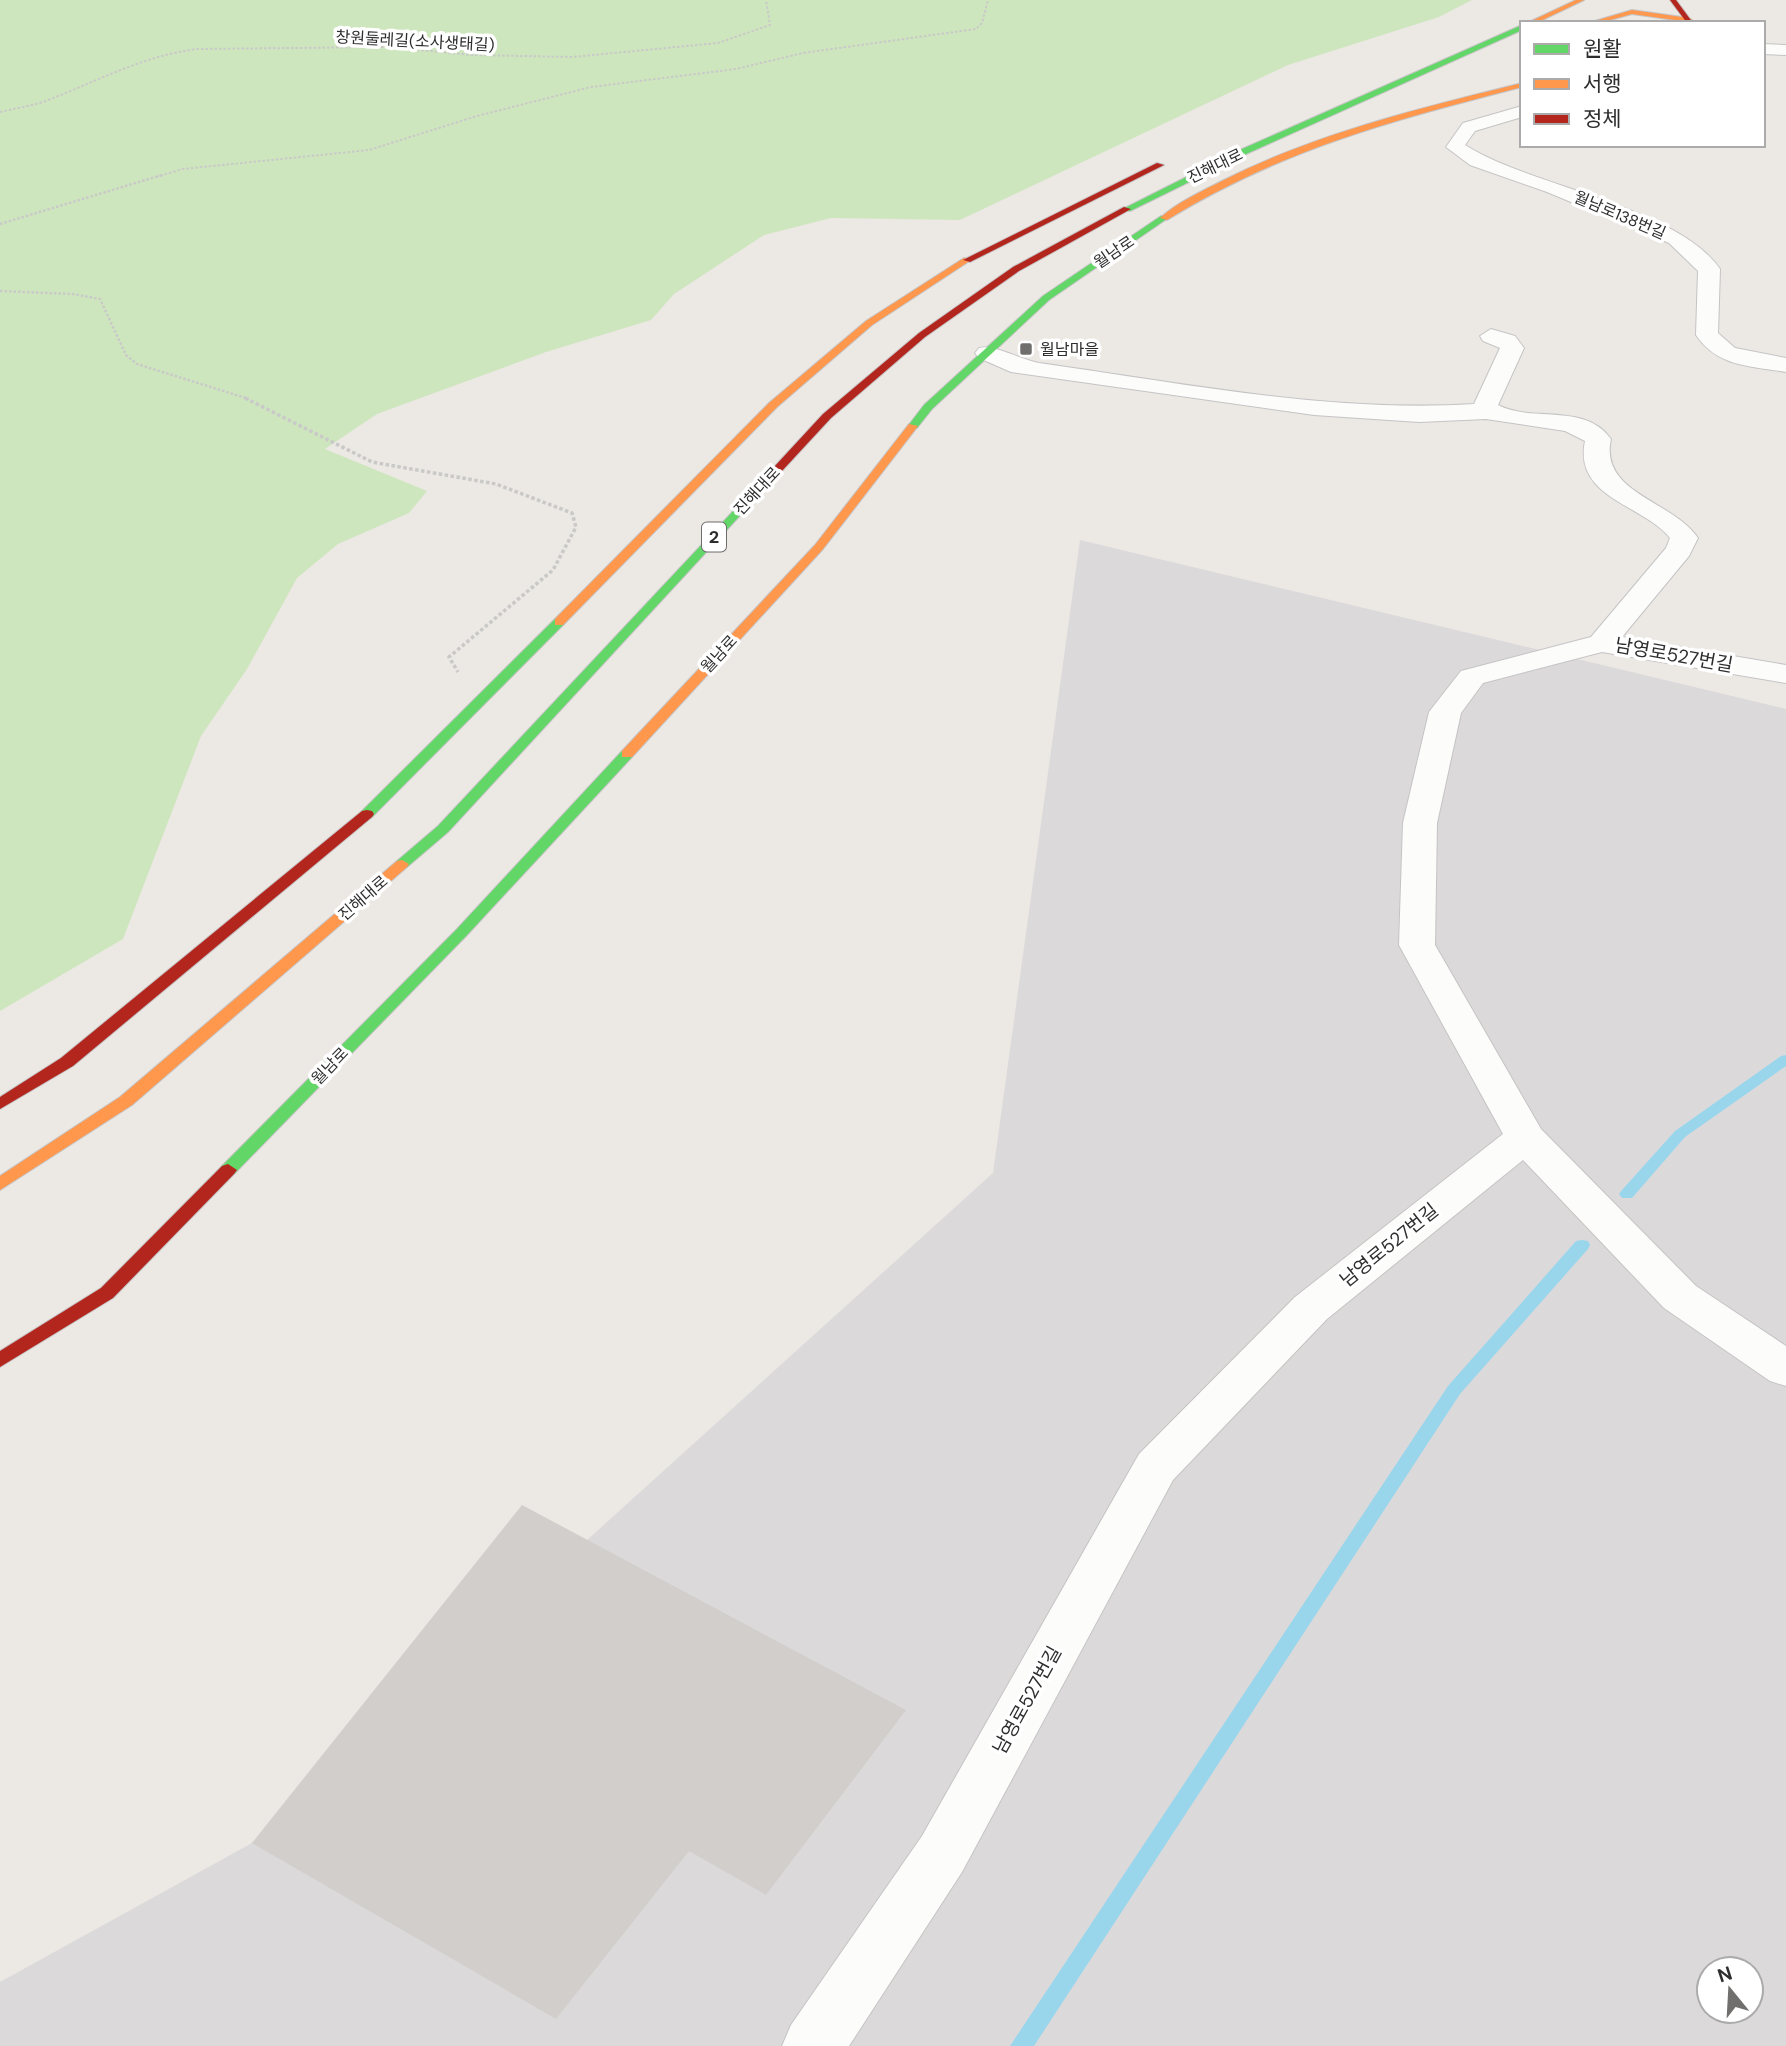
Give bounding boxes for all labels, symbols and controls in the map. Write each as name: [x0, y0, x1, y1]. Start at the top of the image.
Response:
legend: [1520, 21, 1765, 147]
street label: 창원둘레길(소사생태길): [335, 26, 495, 56]
text: 원활: [1583, 35, 1622, 63]
text: 서행: [1583, 70, 1622, 98]
text: 정체: [1583, 105, 1622, 133]
street label: 진해대로: [1184, 144, 1246, 188]
street label: 월남로138번길: [1571, 186, 1669, 244]
street label: 월남로: [1090, 231, 1138, 273]
place label: 월남마을: [1040, 339, 1099, 360]
marker: 월남마을: [1018, 341, 1034, 357]
street label: 진해대로: [729, 462, 785, 520]
road number: 2: [702, 522, 726, 552]
street label: 월남로: [696, 630, 742, 677]
street label: 남영로527번길: [1613, 632, 1735, 678]
street label: 진해대로: [334, 871, 392, 925]
street label: 월남로: [307, 1043, 353, 1089]
street label: 남영로527번길: [1335, 1198, 1443, 1292]
street label: 남영로527번길: [987, 1642, 1067, 1758]
north arrow: [1695, 1955, 1765, 2025]
text: N: [1714, 1960, 1735, 1988]

